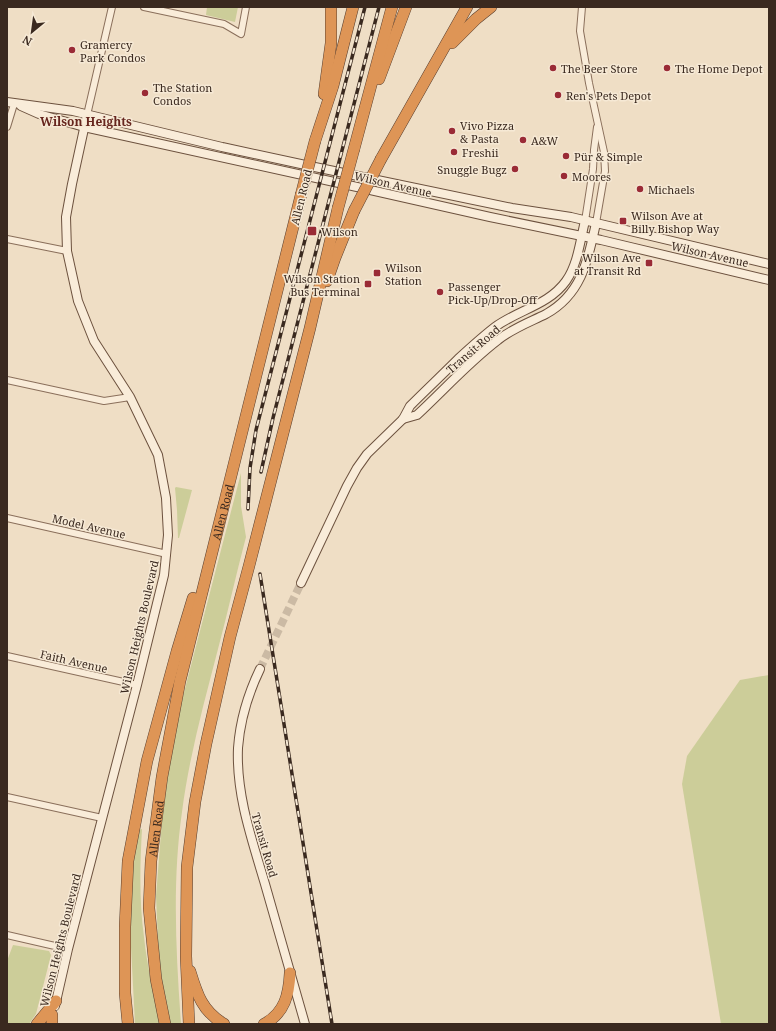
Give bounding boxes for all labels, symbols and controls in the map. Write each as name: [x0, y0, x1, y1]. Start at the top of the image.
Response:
north arrow: [12, 12, 52, 52]
text: N: [19, 32, 34, 50]
place label: Gramercy Park Condos: [80, 37, 146, 65]
marker: Gramercy Park Condos: [67, 45, 77, 55]
place label: The Beer Store: [561, 61, 638, 76]
place label: The Home Depot: [675, 61, 763, 76]
marker: The Beer Store: [548, 63, 558, 73]
marker: The Home Depot: [662, 63, 672, 73]
place label: The Station Condos: [153, 80, 212, 108]
marker: The Station Condos: [140, 88, 150, 98]
place label: Ren's Pets Depot: [566, 88, 651, 103]
marker: Ren's Pets Depot: [553, 90, 563, 100]
district label: Wilson Heights: [40, 113, 132, 130]
place label: Vivo Pizza & Pasta: [460, 118, 514, 146]
marker: Vivo Pizza & Pasta: [447, 126, 457, 136]
place label: A&W: [531, 133, 558, 148]
marker: A&W: [518, 135, 528, 145]
place label: Freshii: [462, 145, 499, 160]
marker: Freshii: [449, 147, 459, 157]
place label: Pür & Simple: [574, 149, 643, 164]
marker: Pür & Simple: [561, 151, 571, 161]
place label: Snuggle Bugz: [437, 162, 507, 177]
marker: Snuggle Bugz: [510, 164, 520, 174]
street label: Allen Road: [287, 167, 315, 226]
street label: Wilson Avenue: [353, 168, 433, 200]
place label: Moores: [572, 169, 611, 184]
marker: Moores: [559, 171, 569, 181]
place label: Michaels: [648, 182, 695, 197]
marker: Michaels: [635, 184, 645, 194]
place label: Wilson Ave at Billy Bishop Way: [631, 208, 720, 236]
marker: Wilson Ave at Billy Bishop Way: [618, 216, 628, 226]
place label: Wilson: [321, 224, 358, 239]
marker: Wilson: [306, 225, 318, 237]
street label: Wilson Avenue: [670, 238, 750, 270]
place label: Wilson Ave at Transit Rd: [574, 250, 641, 278]
marker: Wilson Ave at Transit Rd: [644, 258, 654, 268]
place label: Wilson Station: [385, 260, 422, 288]
marker: Wilson Station: [372, 268, 382, 278]
place label: Wilson Station Bus Terminal: [283, 271, 361, 299]
marker: Wilson Station Bus Terminal: [363, 279, 373, 289]
place label: Passenger Pick-Up/Drop-Off: [448, 279, 538, 307]
marker: Passenger Pick-Up/Drop-Off: [435, 287, 445, 297]
street label: Transit Road: [443, 321, 503, 377]
street label: Allen Road: [208, 482, 236, 541]
street label: Model Avenue: [51, 510, 127, 542]
street label: Wilson Heights Boulevard: [116, 558, 162, 695]
street label: Faith Avenue: [39, 646, 109, 676]
street label: Allen Road: [144, 799, 166, 858]
street label: Transit Road: [249, 811, 281, 879]
street label: Wilson Heights Boulevard: [36, 872, 84, 1008]

